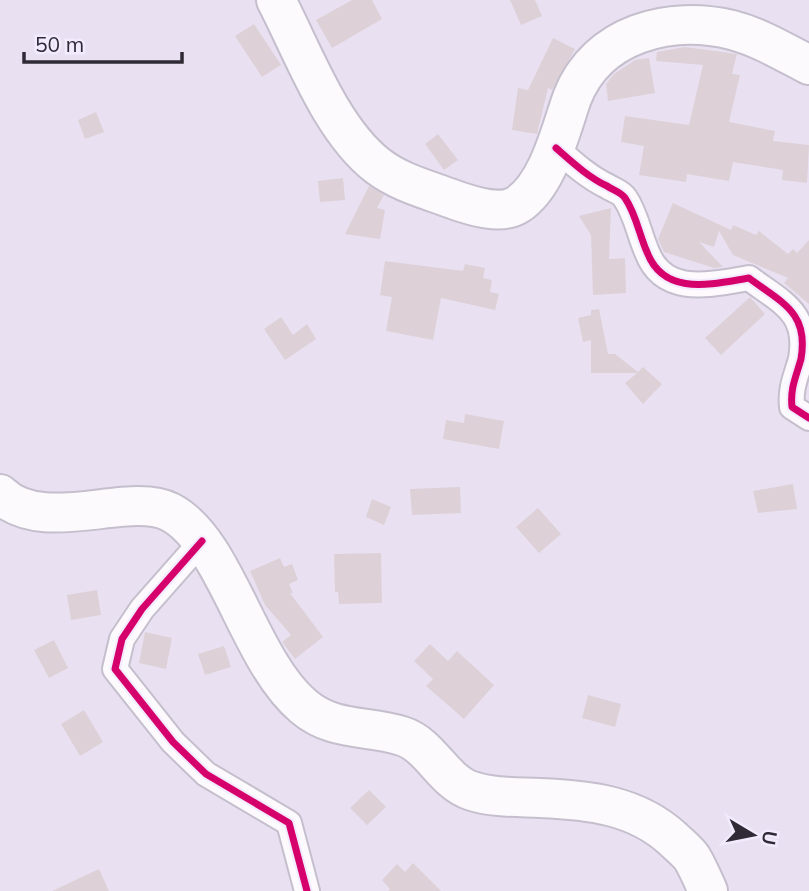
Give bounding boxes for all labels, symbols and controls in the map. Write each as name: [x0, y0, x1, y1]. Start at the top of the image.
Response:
scale bar: [24, 21, 182, 65]
text: 50 m: [35, 31, 84, 57]
north arrow: [718, 800, 788, 870]
text: U: [757, 829, 783, 847]

